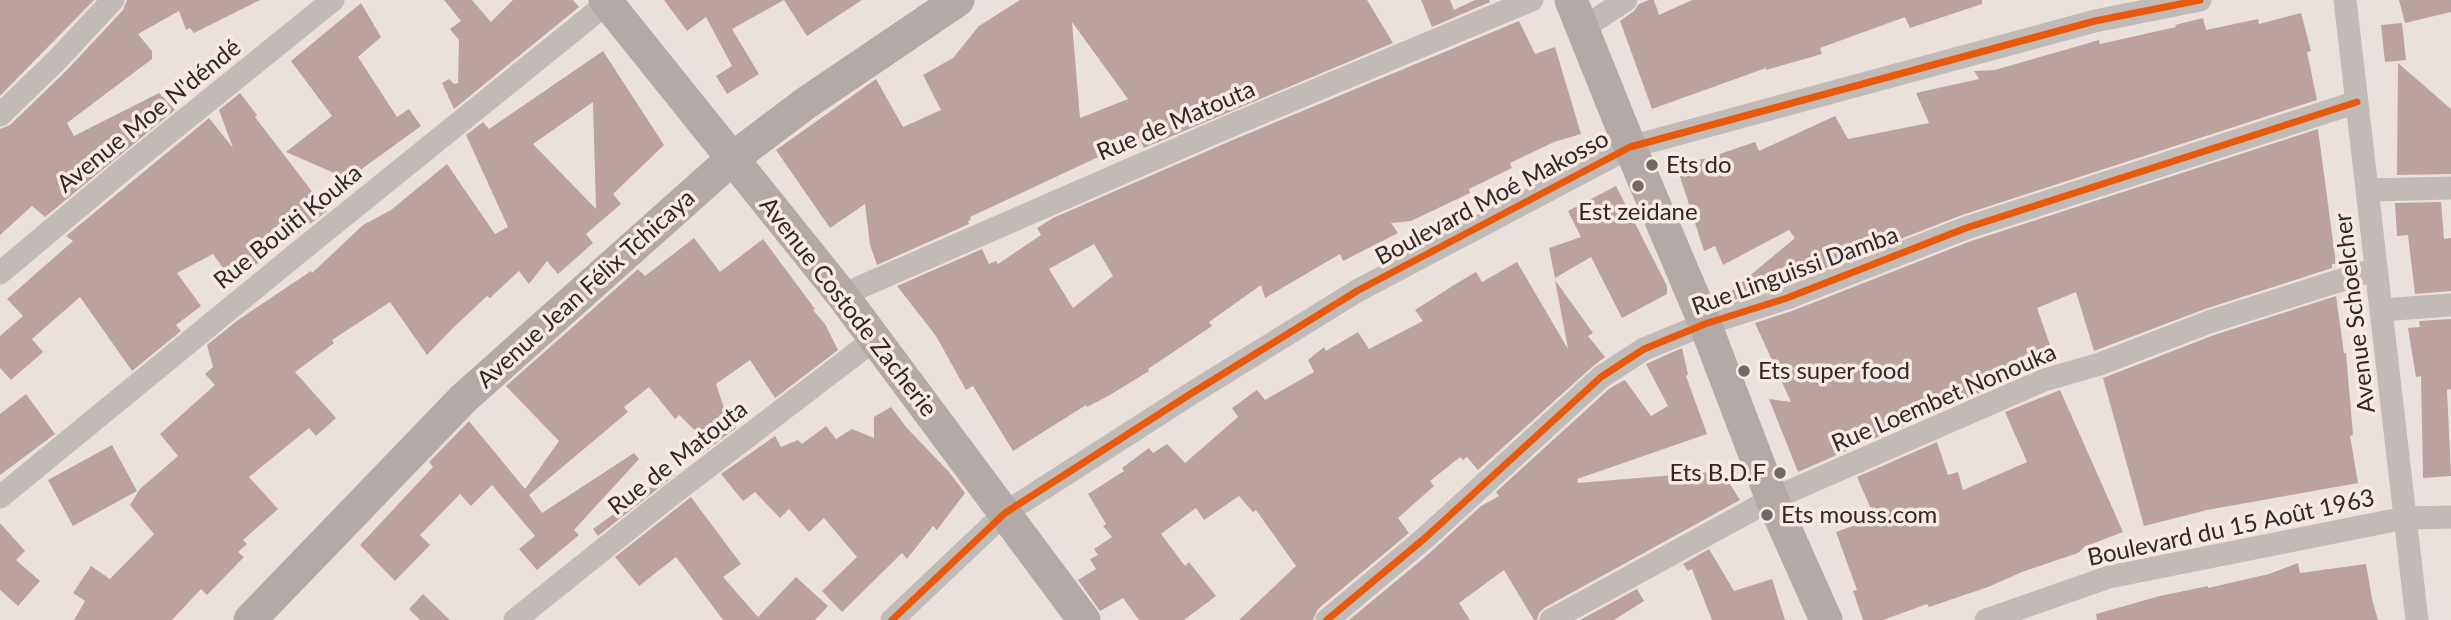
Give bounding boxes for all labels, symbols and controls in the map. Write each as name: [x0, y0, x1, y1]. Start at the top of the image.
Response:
street label: Avenue Moe N'déndé: [51, 33, 247, 199]
street label: Rue de Matouta: [1093, 75, 1259, 167]
street label: Boulevard Moé Makosso: [1370, 124, 1614, 272]
place label: Ets do: [1666, 151, 1732, 179]
marker: Ets do: [1644, 157, 1660, 173]
street label: Rue Bouiti Kouka: [208, 159, 368, 295]
marker: Est zeidane: [1630, 178, 1646, 194]
street label: Avenue Jean Félix Tchicaya: [471, 184, 701, 394]
street label: Avenue Costode Zacherie: [753, 191, 943, 423]
place label: Est zeidane: [1578, 198, 1698, 226]
street label: Avenue Schoelcher: [2328, 211, 2382, 415]
street label: Rue Linguissi Damba: [1688, 220, 1902, 322]
street label: Rue Loembet Nonouka: [1827, 338, 2061, 458]
place label: Ets super food: [1758, 357, 1910, 385]
marker: Ets super food: [1736, 363, 1752, 379]
street label: Rue de Matouta: [603, 395, 753, 521]
place label: Ets B.D.F: [1669, 459, 1766, 487]
marker: Ets B.D.F: [1772, 465, 1788, 481]
street label: Boulevard du 15 Août 1963: [2085, 483, 2377, 573]
place label: Ets mouss.com: [1781, 501, 1937, 529]
marker: Ets mouss.com: [1759, 507, 1775, 523]

